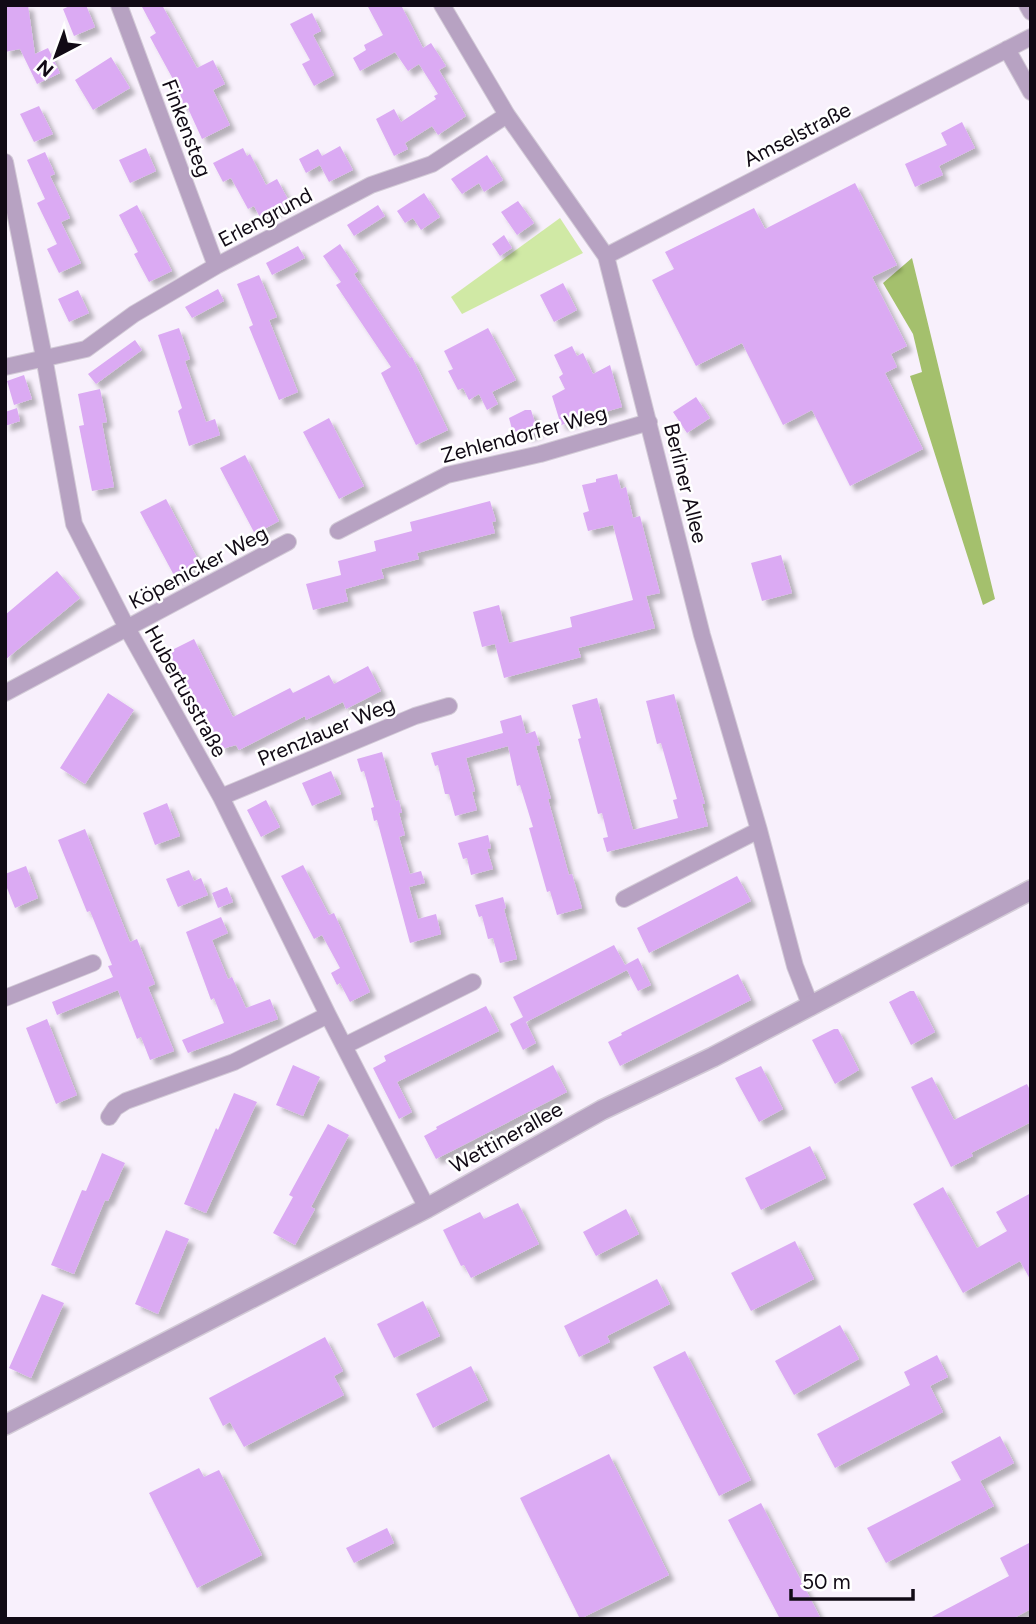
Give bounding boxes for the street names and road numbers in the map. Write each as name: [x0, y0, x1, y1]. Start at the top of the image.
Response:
street label: Finkensteg: [157, 76, 217, 180]
street label: Amselstraße: [739, 96, 855, 172]
street label: Erlengrund: [214, 182, 316, 252]
street label: Zehlendorfer Weg: [438, 400, 610, 468]
street label: Berliner Allee: [659, 420, 713, 546]
street label: Köpenicker Weg: [124, 520, 272, 614]
street label: Hubertusstraße: [140, 621, 232, 761]
street label: Prenzlauer Weg: [254, 691, 398, 771]
street label: Wettinerallee: [445, 1096, 567, 1178]

